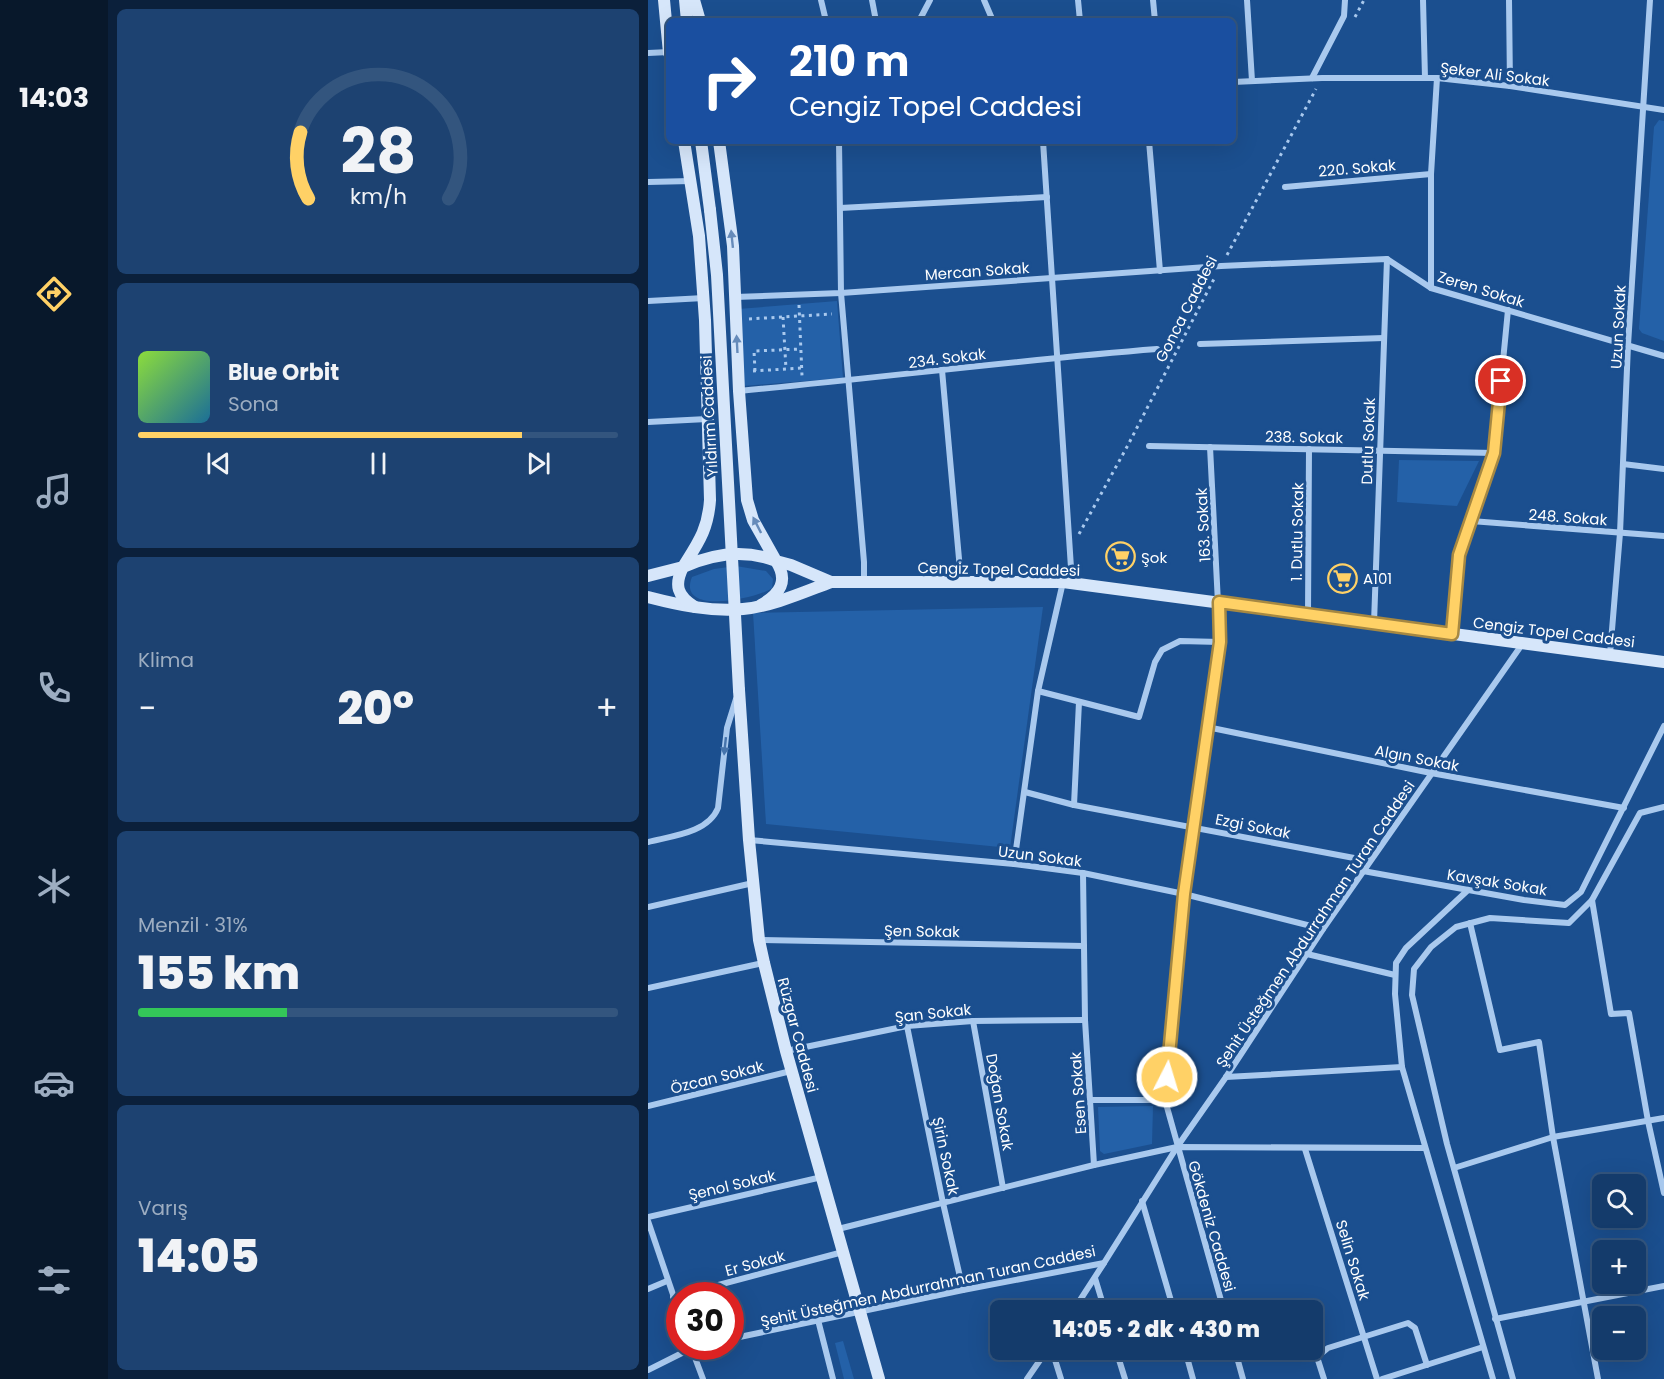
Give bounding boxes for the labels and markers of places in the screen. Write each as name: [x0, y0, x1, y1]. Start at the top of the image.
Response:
pin: [1475, 355, 1526, 406]
supermarket icon: Şok: [1104, 541, 1136, 573]
place label: Şok: [1141, 547, 1167, 568]
supermarket icon: A101: [1326, 562, 1358, 594]
place label: A101: [1363, 568, 1392, 589]

